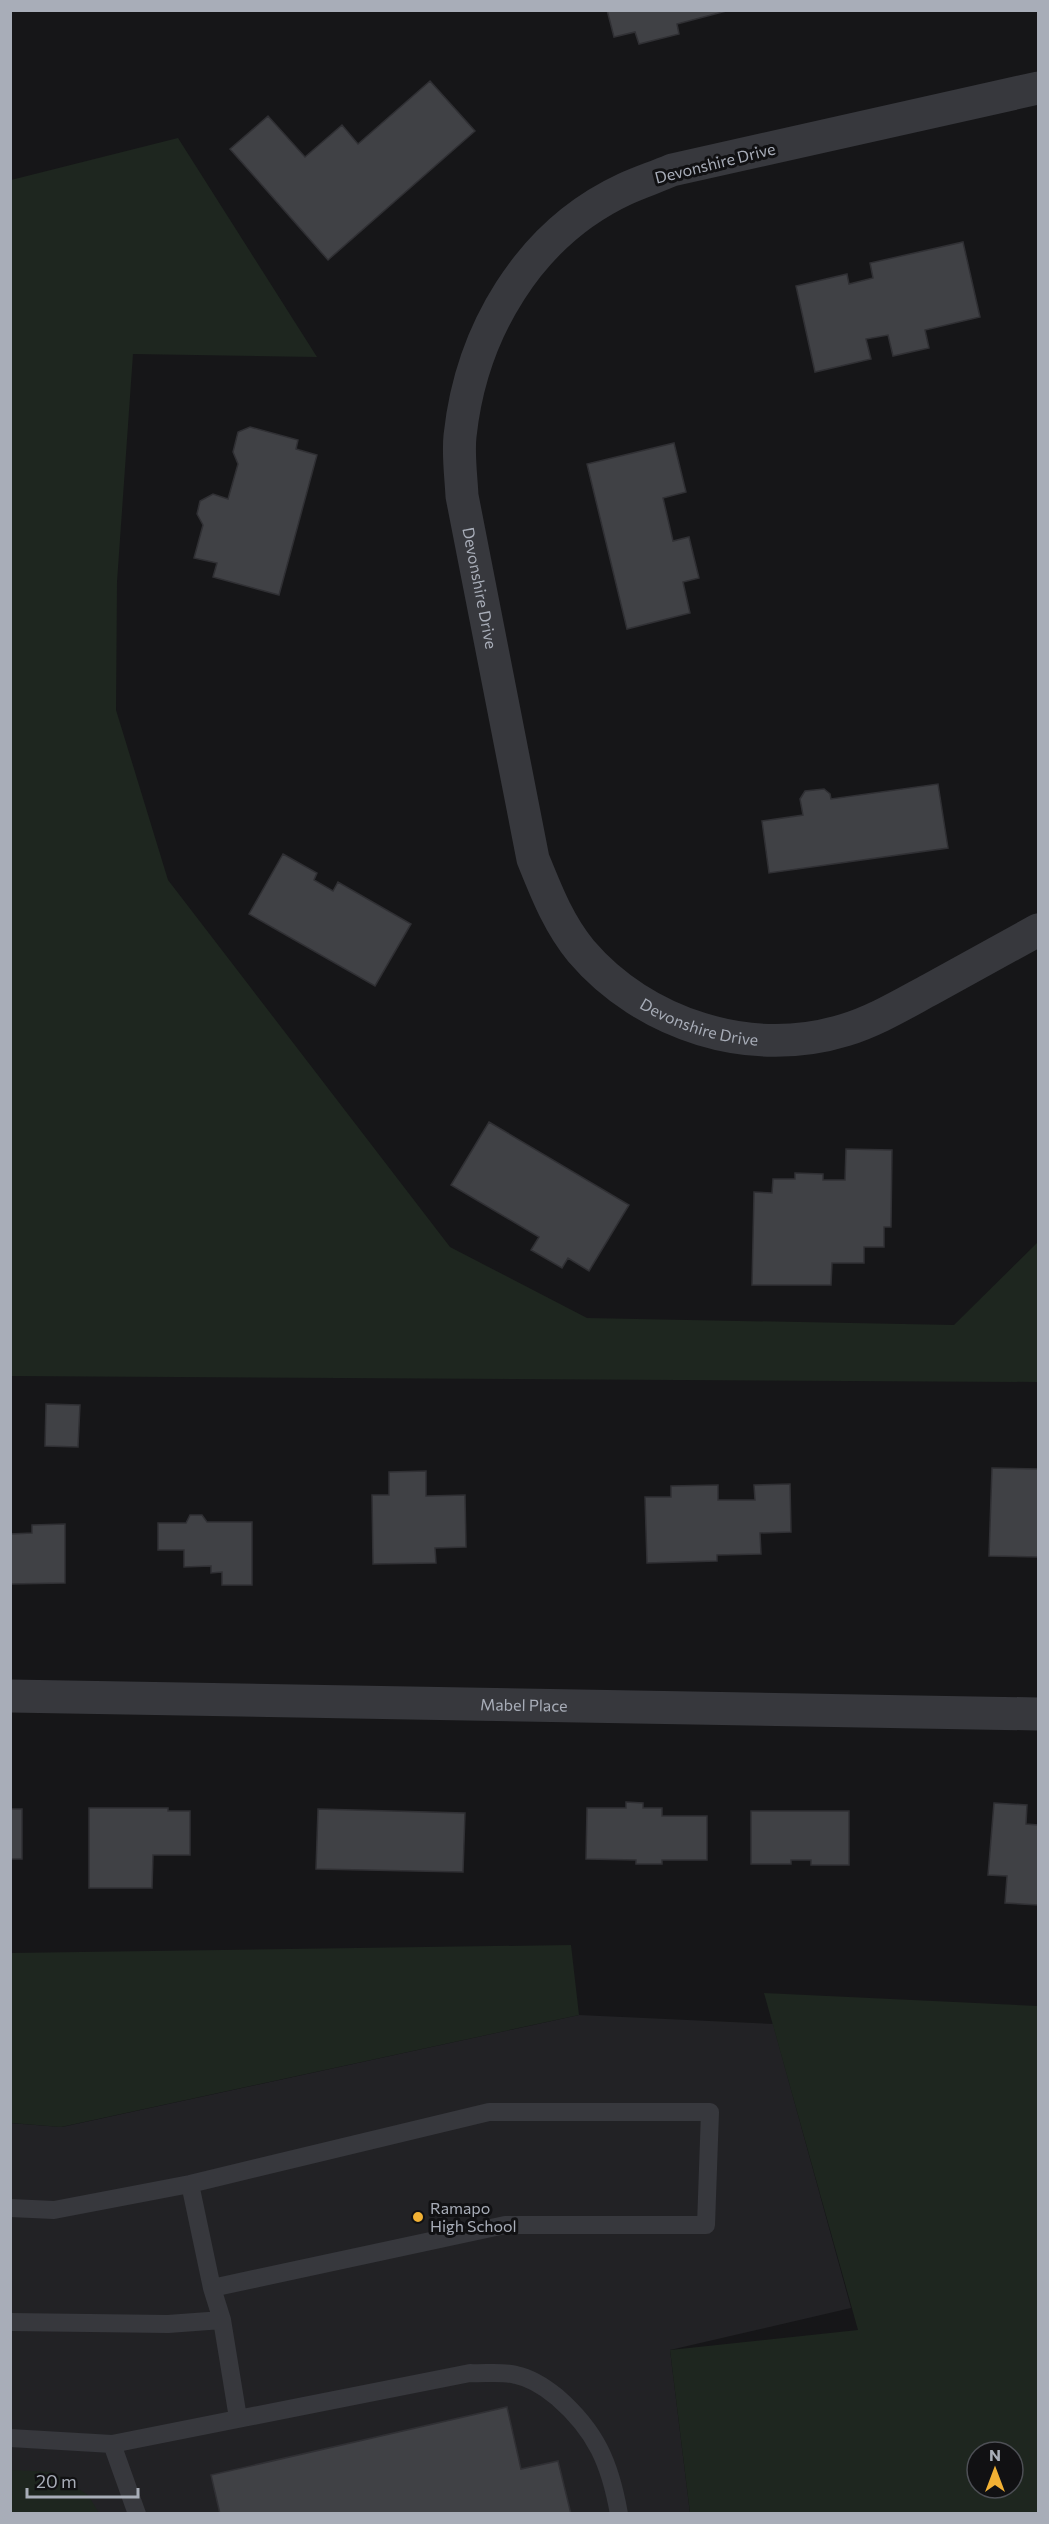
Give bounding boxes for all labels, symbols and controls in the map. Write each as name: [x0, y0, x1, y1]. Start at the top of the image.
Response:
street label: Devonshire Drive: [653, 138, 777, 187]
street label: Devonshire Drive: [459, 525, 502, 650]
street label: Devonshire Drive: [637, 994, 759, 1049]
street label: Mabel Place: [480, 1694, 568, 1715]
place label: Ramapo High School: [430, 2198, 517, 2235]
marker: Ramapo High School: [411, 2210, 425, 2224]
north arrow: [965, 2440, 1025, 2500]
text: N: [989, 2445, 1001, 2464]
scale bar: [27, 2461, 138, 2499]
text: 20 m: [36, 2470, 77, 2492]

